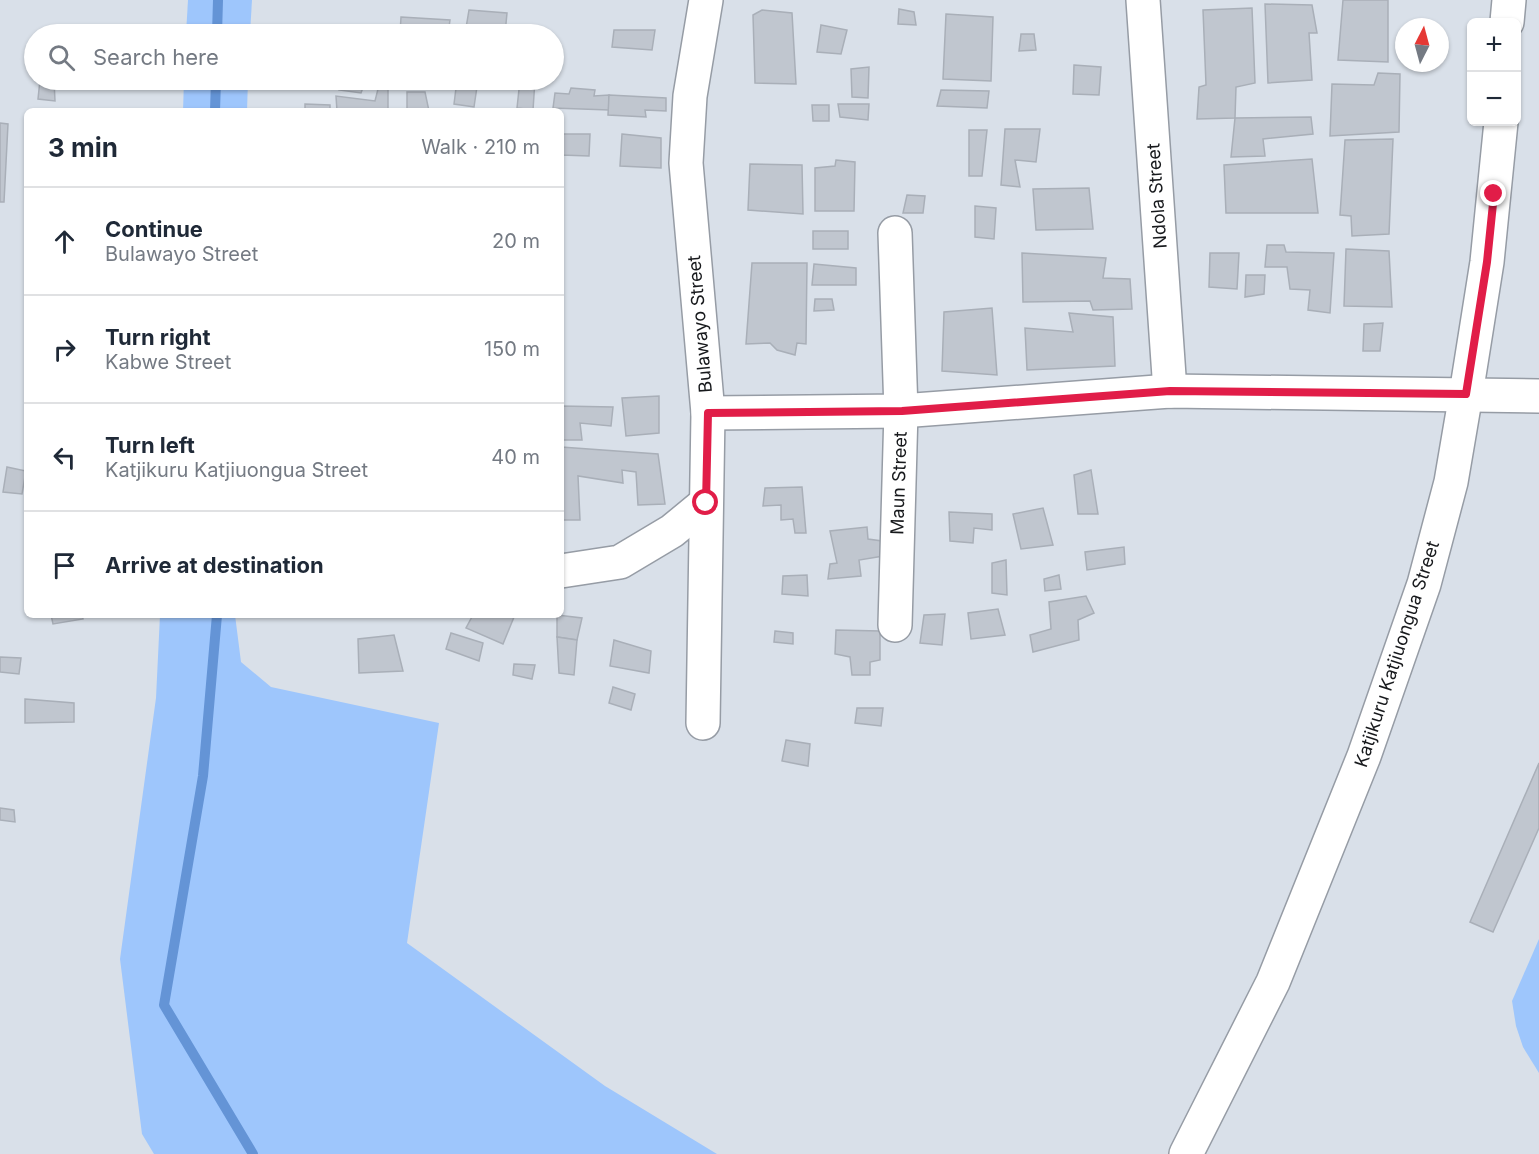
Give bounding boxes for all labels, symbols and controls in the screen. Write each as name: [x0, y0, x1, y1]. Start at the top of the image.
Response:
north arrow: [1395, 18, 1449, 72]
map controls: [1467, 18, 1521, 126]
button: +: [1467, 18, 1521, 72]
search box: [24, 24, 564, 90]
icon: search: [45, 41, 78, 74]
text: Search here: [93, 44, 219, 70]
button: −: [1467, 72, 1521, 126]
text: 3 min: [48, 132, 118, 163]
text: Walk · 210 m: [421, 135, 540, 159]
street label: Ndola Street: [1142, 142, 1171, 249]
route end: [1480, 180, 1506, 206]
text: Continue: [105, 216, 203, 242]
icon: ahead: [48, 225, 81, 258]
text: 20 m: [492, 229, 540, 253]
text: Bulawayo Street: [105, 242, 258, 266]
street label: Bulawayo Street: [683, 254, 716, 394]
text: Turn right: [105, 324, 211, 350]
icon: right: [48, 333, 81, 366]
text: 150 m: [484, 337, 540, 361]
text: Kabwe Street: [105, 350, 231, 374]
street label: Maun Street: [886, 431, 911, 535]
text: Turn left: [105, 432, 195, 458]
icon: left: [48, 441, 81, 474]
text: 40 m: [491, 445, 540, 469]
text: Katjikuru Katjiuongua Street: [105, 458, 368, 482]
route start: [692, 489, 718, 515]
street label: Katjikuru Katjiuongua Street: [1350, 538, 1443, 770]
icon: arrive: [48, 549, 81, 582]
text: Arrive at destination: [105, 552, 324, 578]

